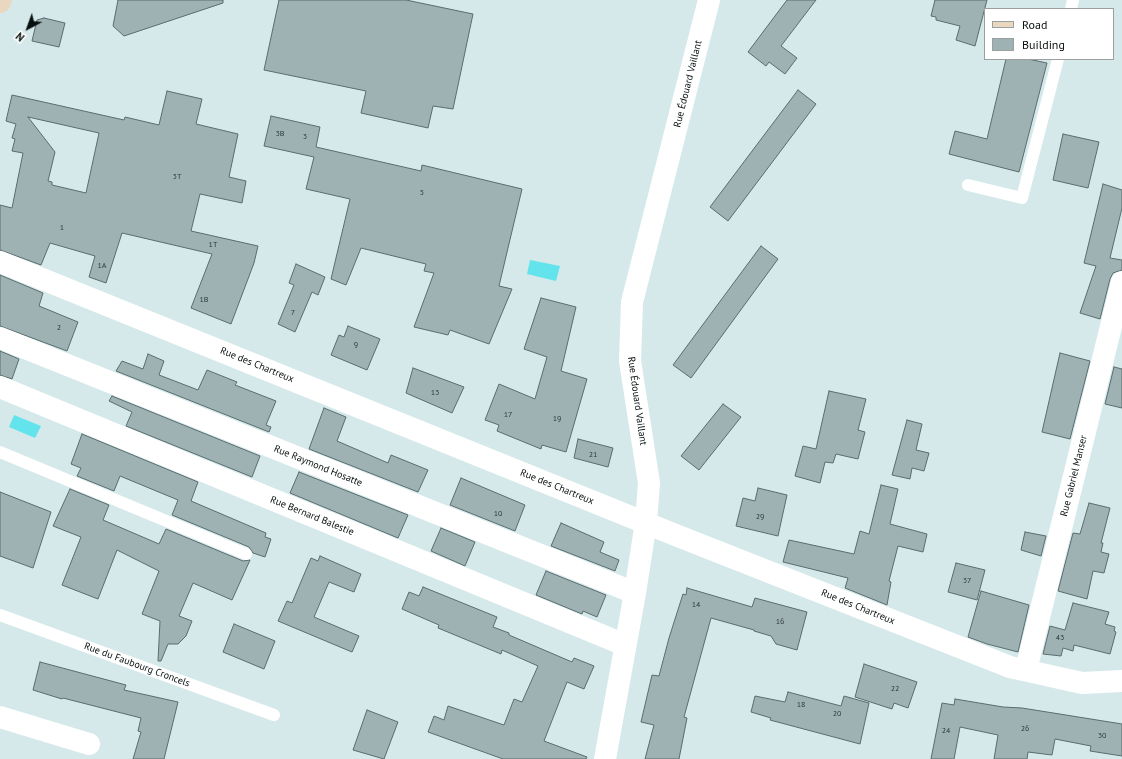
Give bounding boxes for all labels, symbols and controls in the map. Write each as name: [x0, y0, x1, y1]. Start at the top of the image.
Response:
north arrow: [8, 8, 48, 48]
legend: [984, 8, 1114, 60]
text: Road: [1022, 17, 1047, 32]
text: N: [13, 29, 27, 45]
text: Building: [1022, 37, 1065, 52]
street label: Rue Édouard Vaillant: [671, 39, 705, 129]
house number: 3B: [275, 129, 285, 139]
house number: 3: [303, 132, 307, 142]
house number: 3T: [173, 172, 181, 182]
house number: 5: [420, 188, 424, 198]
house number: 1: [60, 223, 64, 233]
house number: 1T: [209, 240, 217, 250]
house number: 1A: [97, 261, 107, 271]
house number: 1B: [199, 295, 209, 305]
house number: 7: [291, 308, 295, 318]
house number: 2: [57, 323, 61, 333]
house number: 9: [354, 340, 358, 350]
street label: Rue des Chartreux: [218, 345, 296, 385]
street label: Rue Édouard Vaillant: [625, 356, 649, 446]
house number: 13: [431, 388, 439, 398]
house number: 17: [504, 410, 512, 420]
house number: 19: [553, 414, 561, 424]
street label: Rue Gabriel Manser: [1058, 434, 1090, 518]
street label: Rue Raymond Hosatte: [272, 443, 364, 489]
house number: 21: [589, 450, 597, 460]
street label: Rue des Chartreux: [518, 467, 596, 507]
street label: Rue Bernard Balestie: [268, 494, 356, 538]
house number: 10: [494, 509, 502, 519]
house number: 29: [756, 512, 764, 522]
house number: 37: [963, 576, 971, 586]
street label: Rue des Chartreux: [819, 587, 897, 627]
house number: 14: [692, 600, 700, 610]
house number: 16: [776, 617, 784, 627]
house number: 43: [1056, 633, 1064, 643]
street label: Rue du Faubourg Croncels: [82, 640, 192, 690]
house number: 22: [891, 684, 899, 694]
house number: 18: [797, 700, 805, 710]
house number: 20: [833, 709, 841, 719]
house number: 26: [1021, 724, 1029, 734]
house number: 24: [942, 726, 950, 736]
house number: 30: [1098, 731, 1106, 741]

